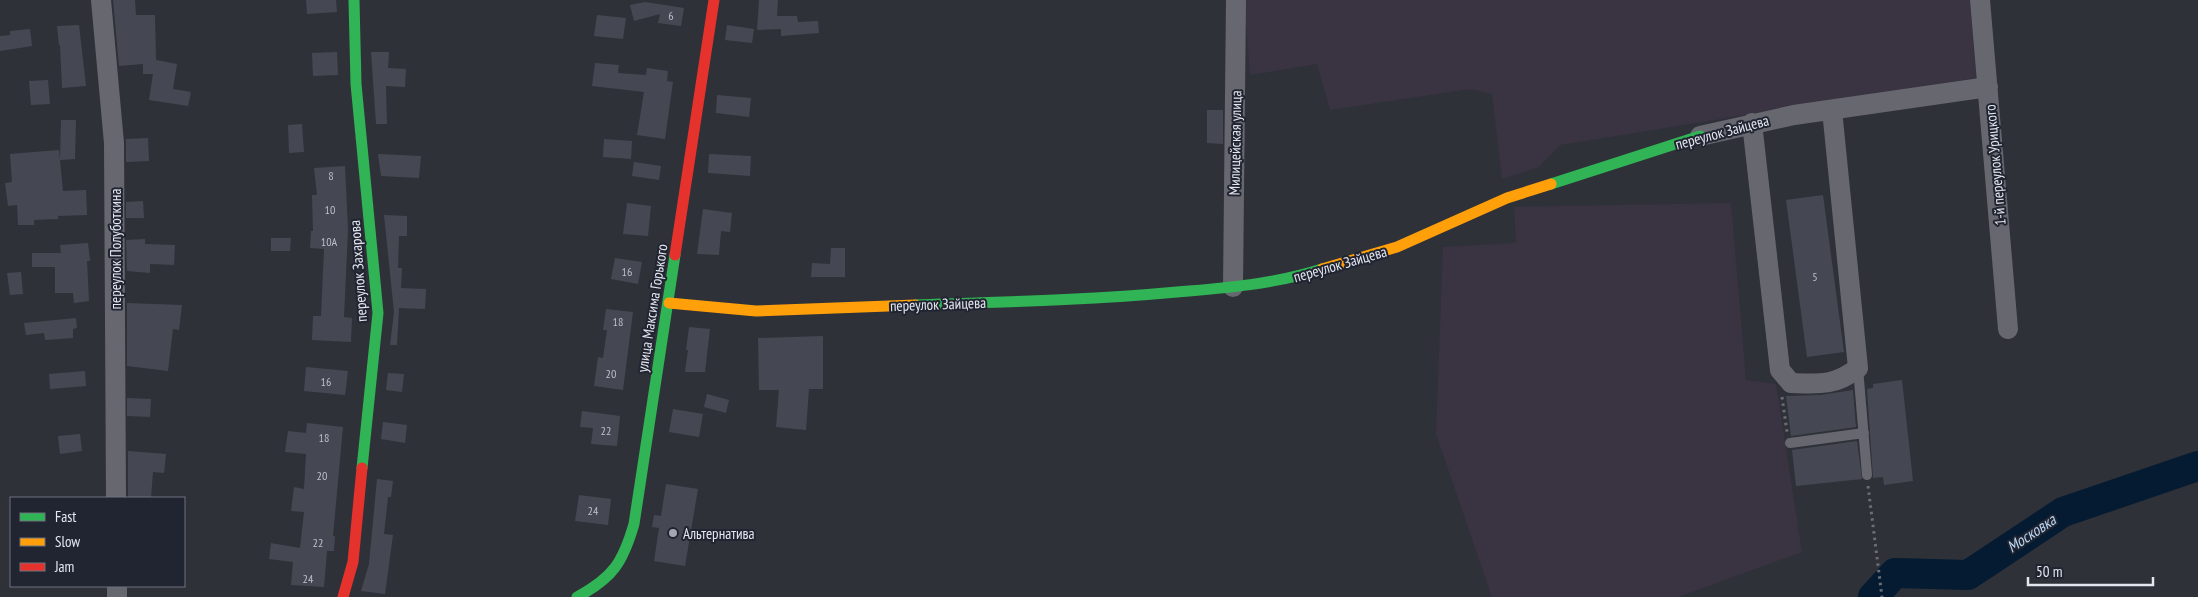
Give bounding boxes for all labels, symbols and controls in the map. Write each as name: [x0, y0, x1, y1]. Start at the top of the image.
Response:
house number: 6: [668, 8, 674, 23]
street label: Милицейская улица: [1225, 90, 1245, 196]
street label: 1-й переулок Урицкого: [1980, 104, 2010, 226]
street label: переулок Зайцева: [1673, 110, 1771, 154]
house number: 8: [328, 168, 334, 183]
street label: переулок Полуботкина: [106, 189, 125, 309]
house number: 10: [325, 202, 335, 217]
street label: переулок Захарова: [345, 220, 371, 322]
house number: 10А: [321, 234, 338, 249]
street label: улица Максима Горького: [632, 242, 672, 374]
street label: переулок Зайцева: [1291, 242, 1389, 286]
house number: 16: [622, 264, 632, 279]
house number: 5: [1812, 269, 1818, 284]
street label: переулок Зайцева: [890, 293, 986, 315]
house number: 18: [613, 314, 623, 329]
house number: 20: [606, 366, 616, 381]
house number: 16: [321, 374, 331, 389]
house number: 22: [601, 423, 611, 438]
house number: 18: [319, 430, 329, 445]
house number: 20: [317, 468, 327, 483]
legend: [10, 497, 185, 587]
house number: 24: [588, 503, 599, 518]
text: Fast: [55, 507, 76, 526]
water label: Московка: [2003, 508, 2061, 557]
place label: Альтернатива: [683, 524, 755, 543]
marker: Альтернатива: [667, 527, 679, 539]
text: Slow: [55, 532, 80, 551]
house number: 22: [313, 535, 323, 550]
scale bar: [2028, 554, 2153, 586]
text: Jam: [54, 557, 74, 576]
text: 50 m: [2036, 562, 2062, 581]
house number: 24: [303, 571, 314, 586]

